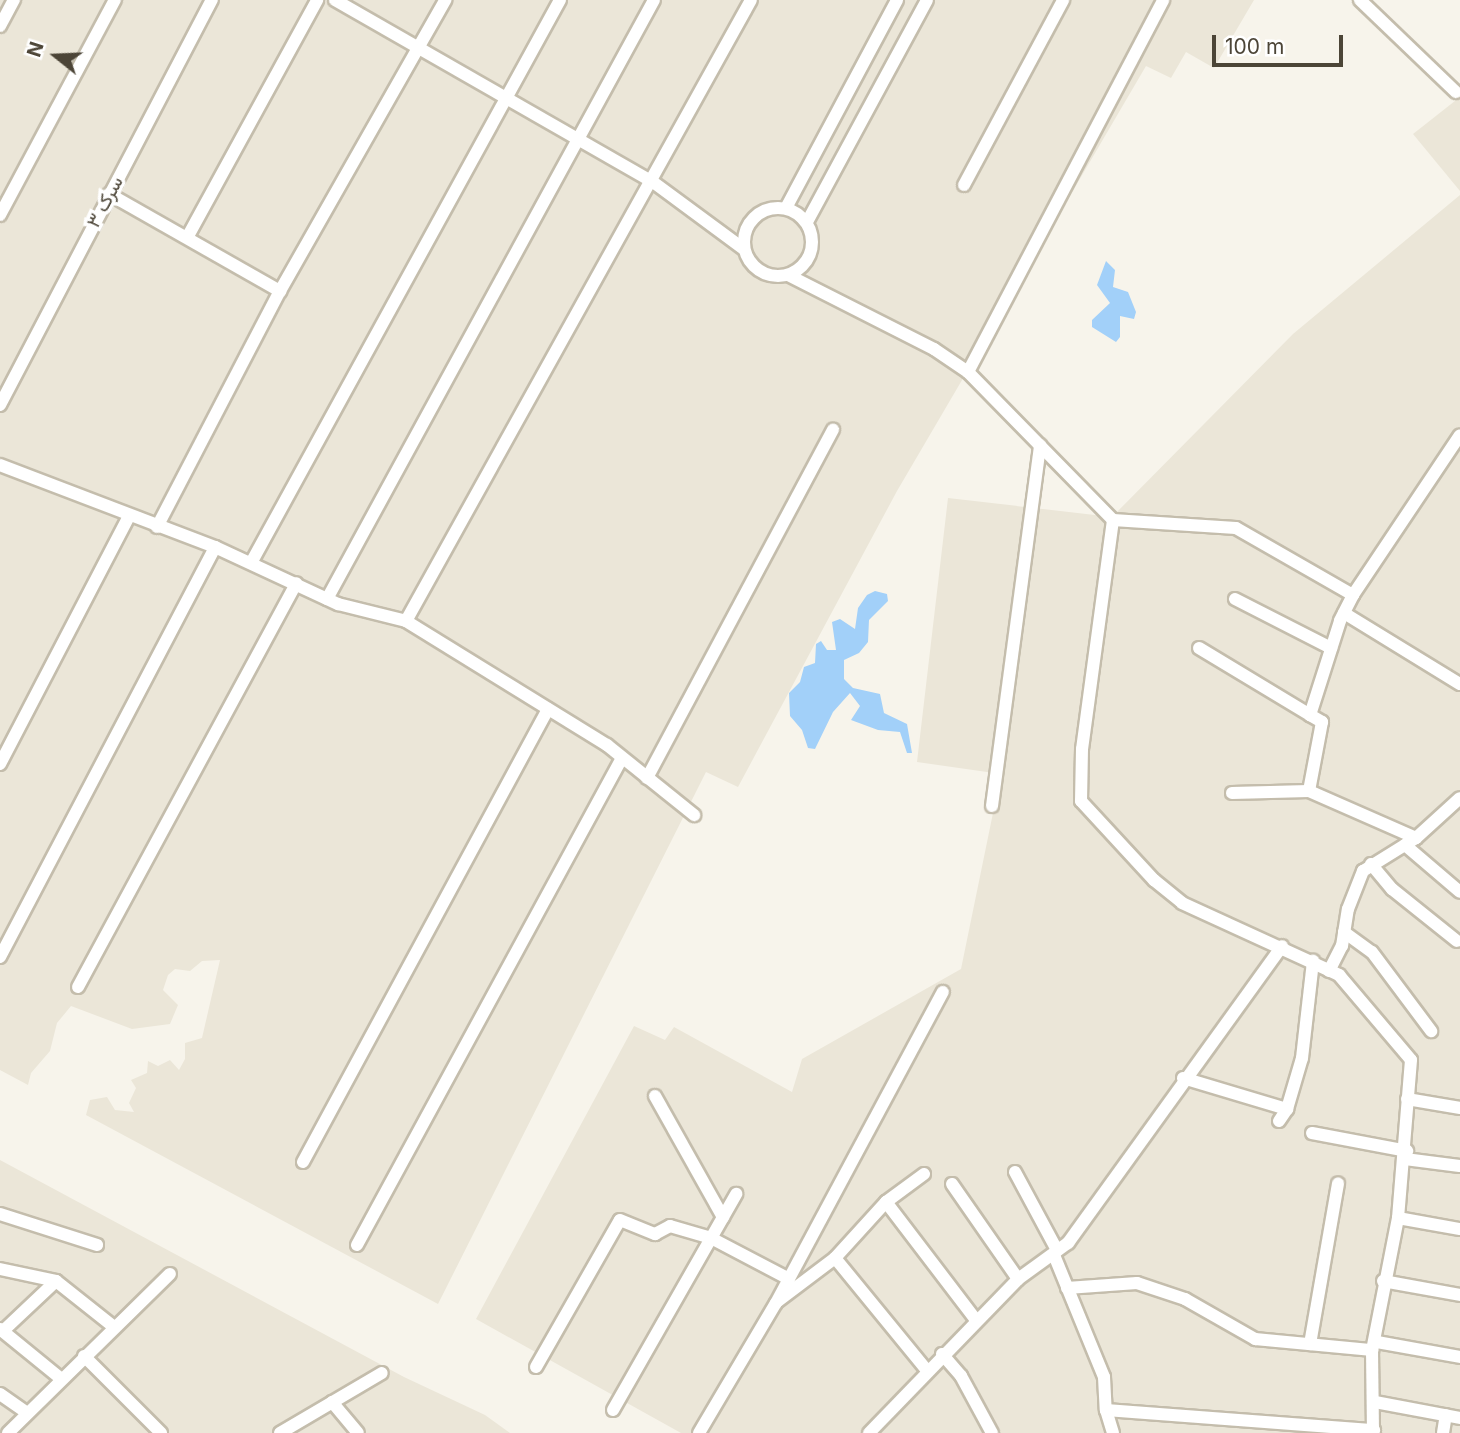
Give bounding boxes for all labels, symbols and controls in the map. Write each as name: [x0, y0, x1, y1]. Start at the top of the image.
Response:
north arrow: [21, 21, 91, 91]
scale bar: [1215, 21, 1346, 65]
text: 100 m: [1225, 34, 1284, 59]
text: N: [22, 39, 49, 60]
street label: سرک ۳: [82, 172, 128, 232]

